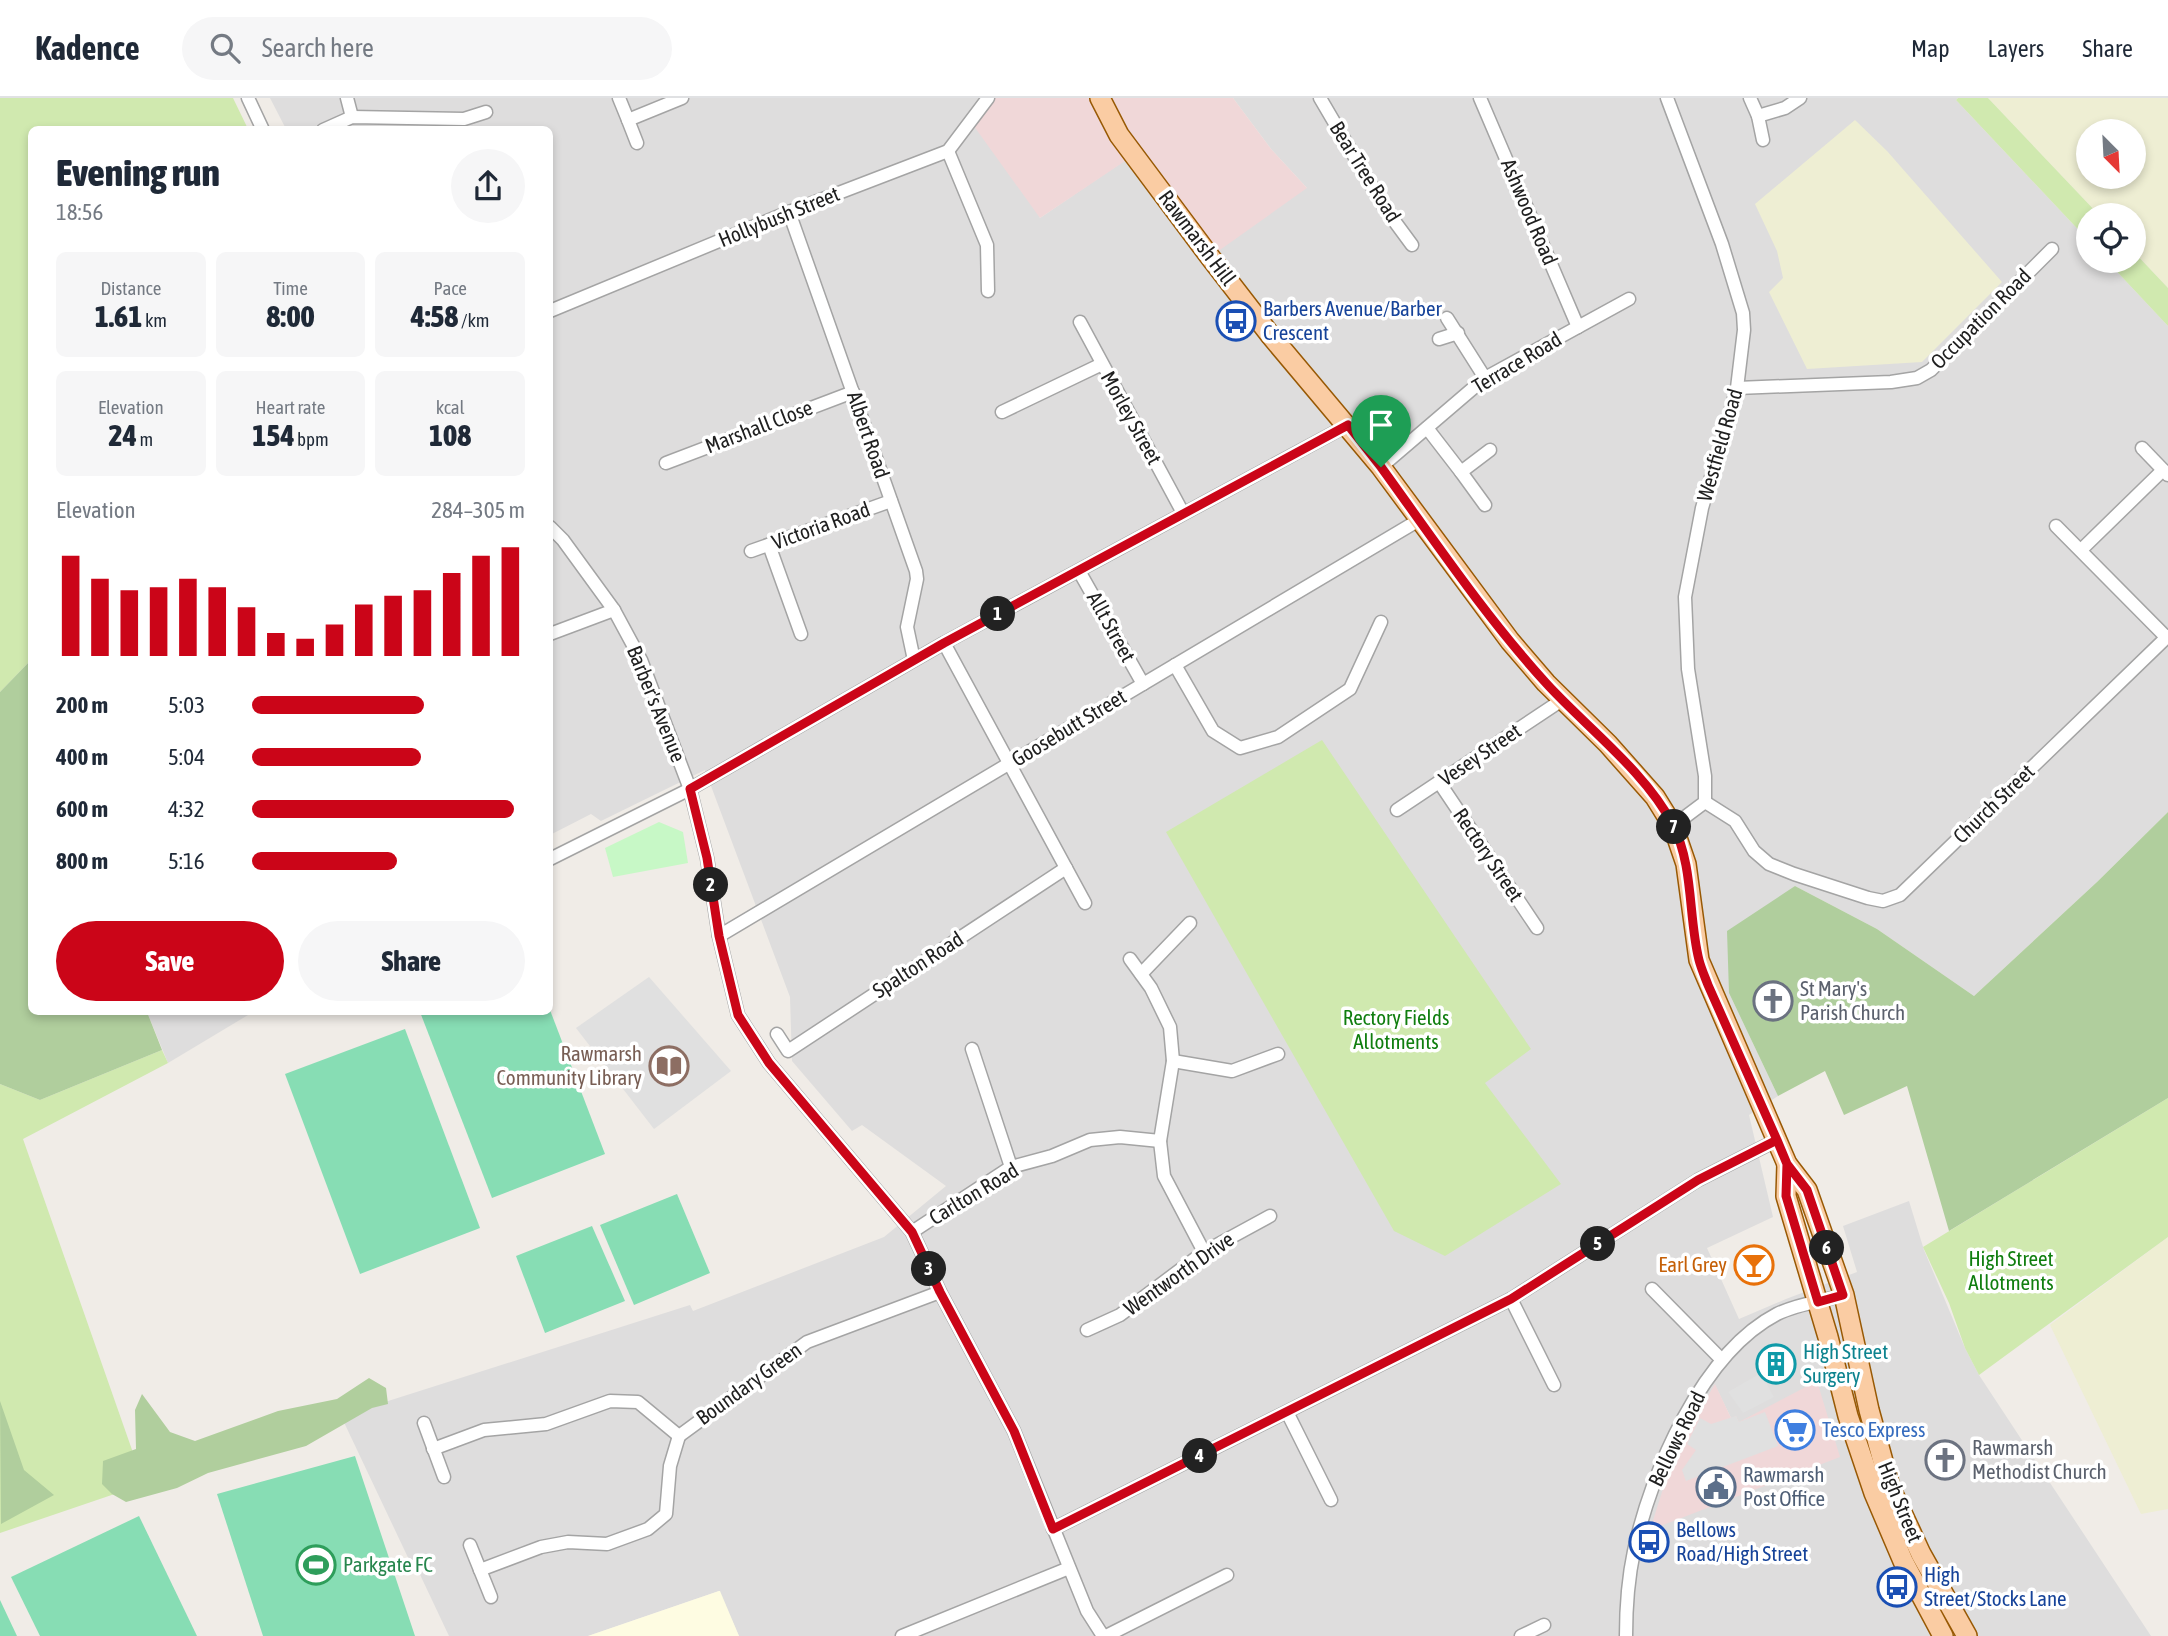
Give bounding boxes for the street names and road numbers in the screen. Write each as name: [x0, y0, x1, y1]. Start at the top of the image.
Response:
street label: Bear Tree Road: [1325, 117, 1406, 226]
street label: Ashwood Road: [1497, 155, 1563, 268]
street label: Hollybush Street: [715, 181, 843, 251]
street label: Rawmarsh Hill: [1154, 185, 1241, 290]
street label: Occupation Road: [1925, 263, 2035, 373]
street label: Terrace Road: [1468, 326, 1565, 398]
street label: Morley Street: [1097, 367, 1167, 468]
street label: Westfield Road: [1692, 386, 1747, 504]
street label: Albert Road: [843, 388, 895, 481]
street label: Marshall Close: [702, 395, 816, 458]
street label: Victoria Road: [768, 496, 873, 554]
street label: Allt Street: [1083, 587, 1141, 666]
street label: Barber's Avenue: [623, 642, 691, 765]
street label: Goosebutt Street: [1007, 684, 1130, 771]
street label: Vesey Street: [1434, 718, 1525, 790]
street label: Church Street: [1948, 759, 2039, 848]
street label: Rectory Street: [1449, 803, 1529, 906]
street label: Spalton Road: [868, 926, 967, 1002]
street label: Carlton Road: [925, 1157, 1022, 1229]
street label: Wentworth Drive: [1119, 1227, 1238, 1320]
street label: Boundary Green: [691, 1337, 806, 1429]
street label: Bellows Road: [1643, 1387, 1709, 1490]
street label: High Street: [1874, 1458, 1928, 1546]

